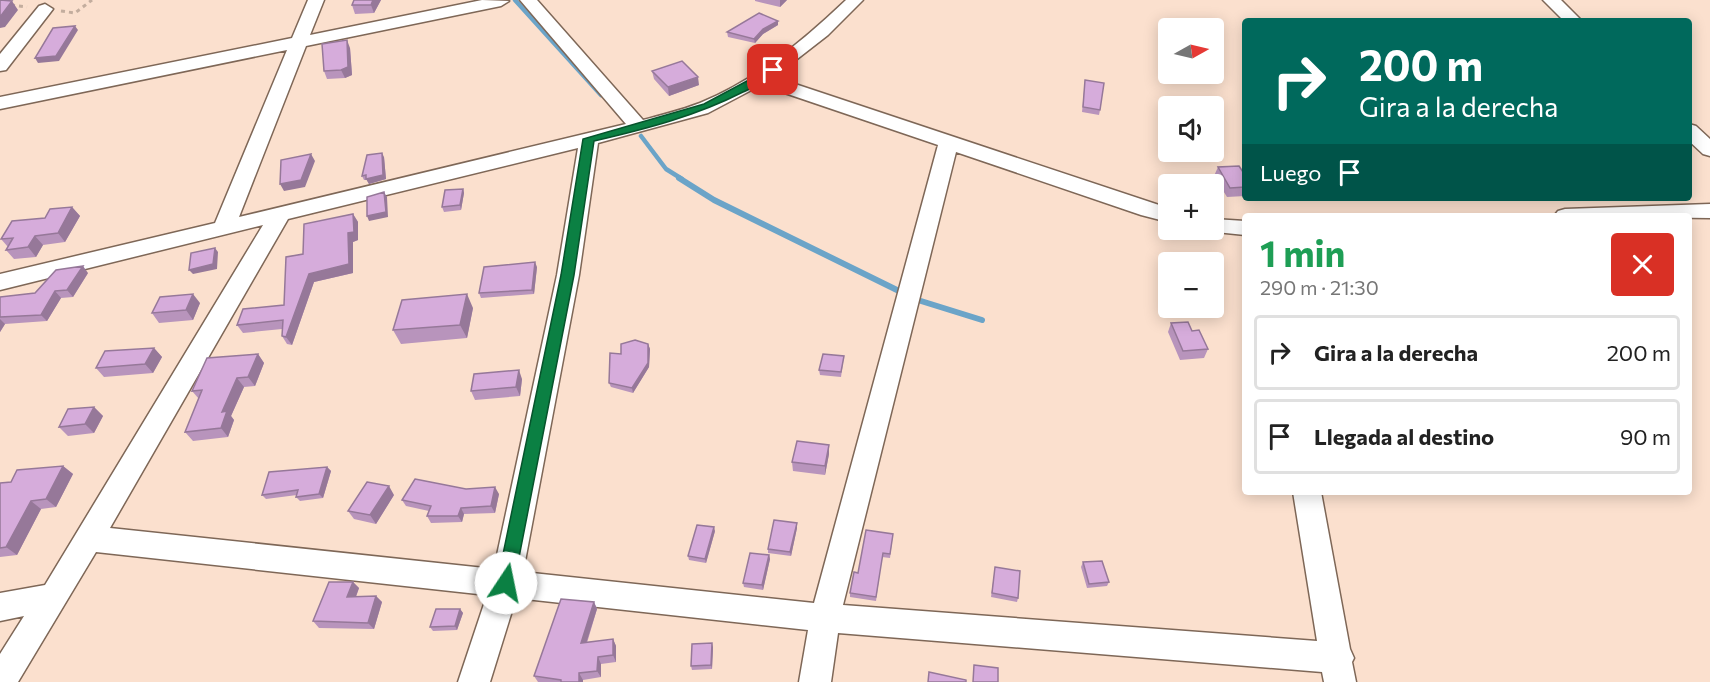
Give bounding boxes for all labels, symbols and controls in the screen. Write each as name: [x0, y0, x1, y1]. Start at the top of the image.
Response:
north arrow: [1158, 18, 1224, 84]
map controls: [1158, 18, 1224, 318]
text: 200 m: [1359, 38, 1483, 90]
icon: right: [1260, 42, 1338, 120]
pin: [747, 44, 798, 95]
icon: arrive: [756, 53, 789, 86]
text: Gira a la derecha: [1359, 90, 1558, 123]
button: sound: [1158, 96, 1224, 162]
icon: arrive: [1333, 156, 1366, 189]
text: Luego: [1260, 159, 1321, 186]
button: +: [1158, 174, 1224, 240]
text: 1 min: [1260, 230, 1345, 274]
button: close: [1611, 233, 1674, 296]
button: −: [1158, 252, 1224, 318]
text: 290 m · 21:30: [1260, 275, 1379, 299]
icon: right: [1263, 336, 1296, 369]
text: Gira a la derecha: [1314, 339, 1478, 366]
text: 200 m: [1607, 339, 1671, 366]
icon: arrive: [1263, 420, 1296, 453]
text: Llegada al destino: [1314, 423, 1494, 450]
text: 90 m: [1620, 423, 1671, 450]
position arrow: [474, 551, 538, 615]

